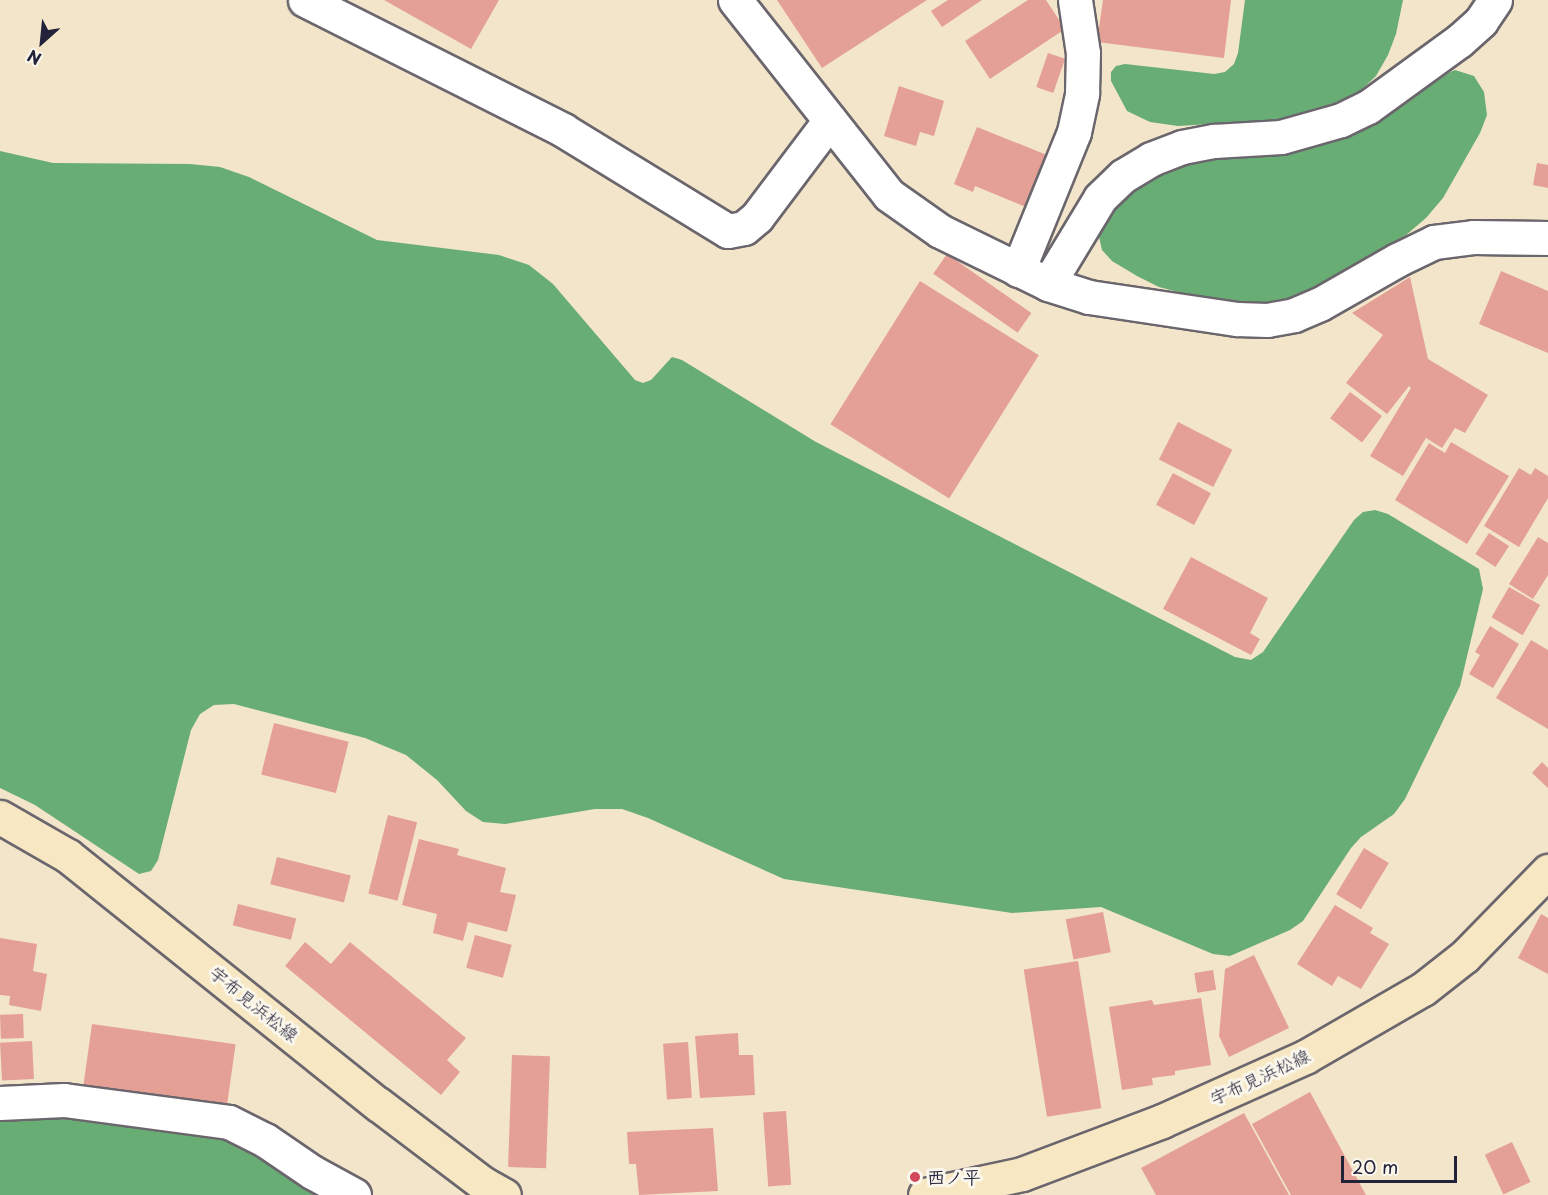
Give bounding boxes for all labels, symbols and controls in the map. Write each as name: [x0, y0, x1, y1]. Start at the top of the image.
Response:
north arrow: [12, 12, 72, 72]
text: N: [23, 44, 45, 72]
street label: 宇布見浜松線: [205, 962, 303, 1046]
street label: 宇布見浜松線: [1206, 1044, 1314, 1110]
scale bar: [1344, 1144, 1460, 1182]
text: 20 m: [1352, 1153, 1398, 1180]
place label: 西ノ平: [927, 1166, 981, 1188]
marker: 西ノ平: [908, 1170, 922, 1184]

